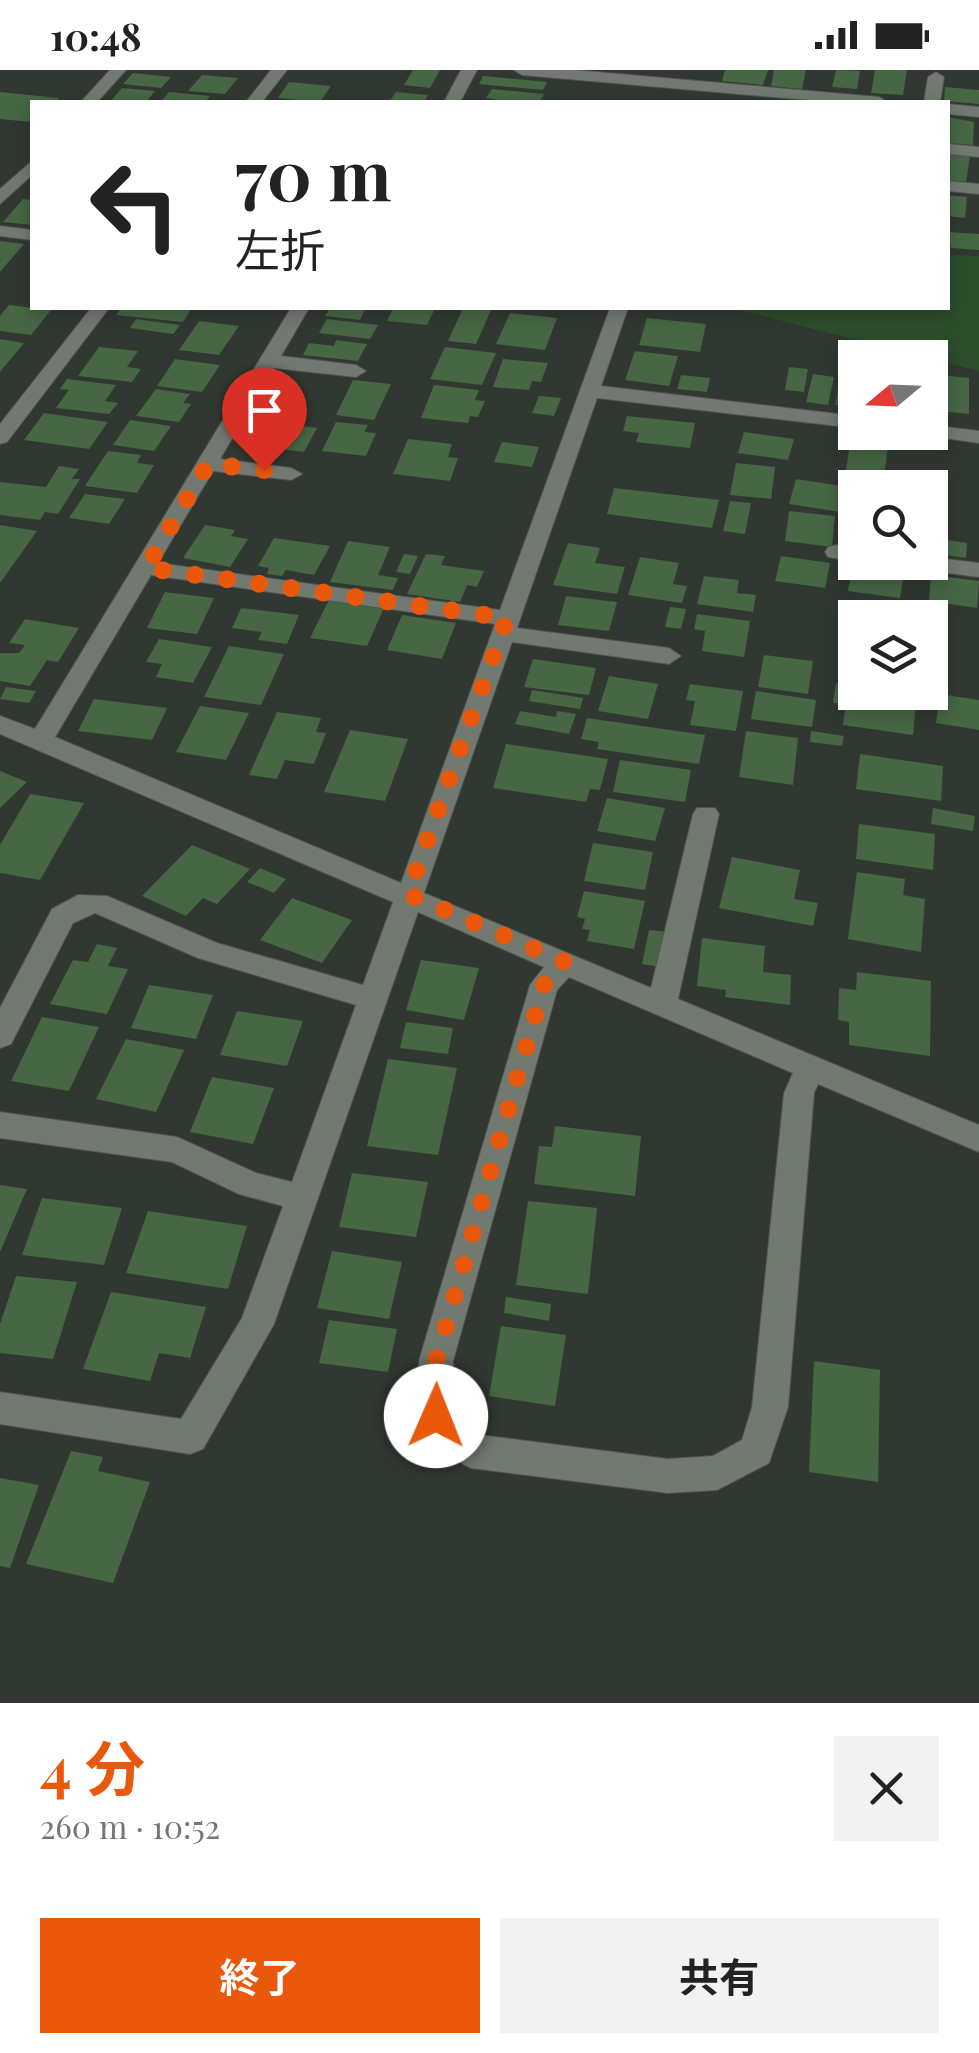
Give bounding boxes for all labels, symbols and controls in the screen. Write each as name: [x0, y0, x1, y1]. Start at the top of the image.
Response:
text: 10:48: [50, 10, 141, 61]
text: 70 m: [235, 125, 392, 219]
icon: left: [70, 140, 200, 270]
text: 左折: [235, 218, 325, 278]
north arrow: [838, 340, 948, 450]
map controls: [838, 340, 948, 710]
pin: [222, 368, 307, 471]
icon: arrive: [237, 383, 292, 438]
button: search: [838, 470, 948, 580]
button: layers: [838, 600, 948, 710]
position arrow: [384, 1364, 488, 1468]
text: 4 分: [40, 1726, 145, 1806]
button: close: [834, 1736, 939, 1841]
text: 260 m · 10:52: [40, 1804, 220, 1847]
button: 終了: [40, 1918, 480, 2033]
button: 共有: [500, 1918, 939, 2033]

